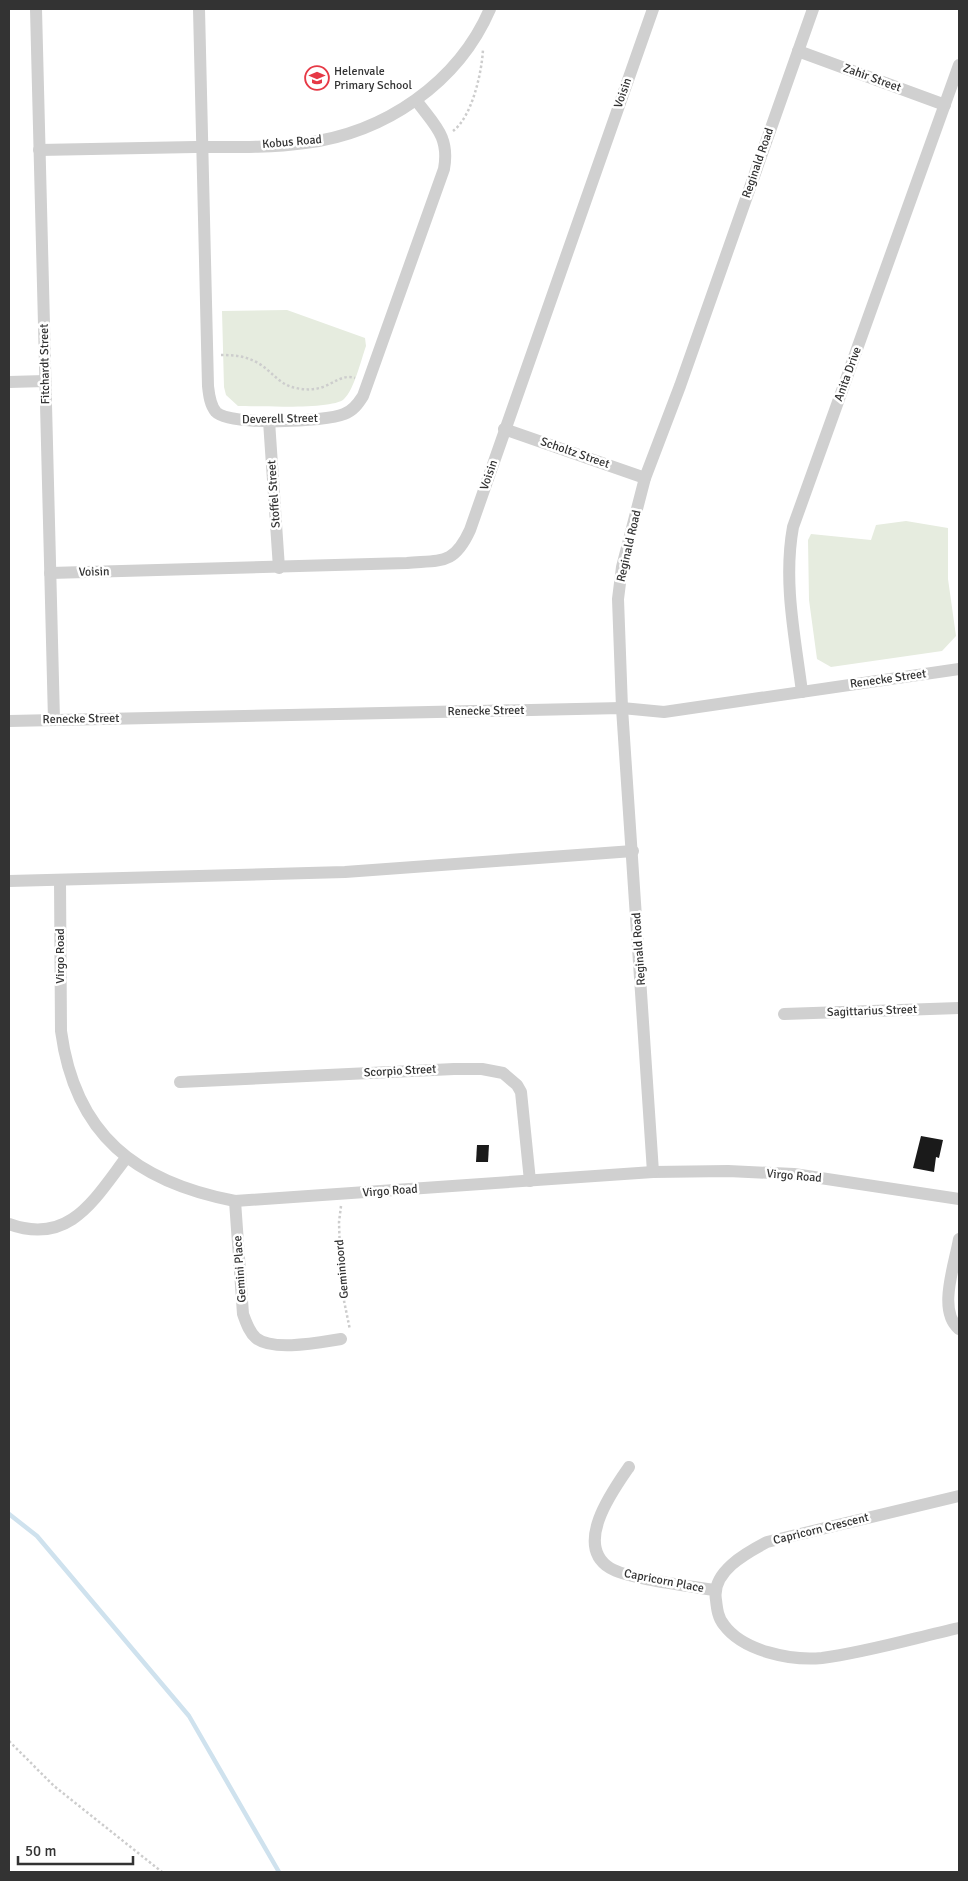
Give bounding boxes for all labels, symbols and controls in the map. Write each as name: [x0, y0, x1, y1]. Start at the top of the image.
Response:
street label: Zahir Street: [841, 61, 903, 95]
place label: Helenvale Primary School: [334, 64, 412, 93]
school or university icon: Helenvale Primary School: [304, 65, 330, 91]
street label: Voisin: [611, 76, 635, 110]
street label: Reginald Road: [739, 126, 777, 200]
street label: Kobus Road: [262, 132, 322, 152]
street label: Fitchardt Street: [37, 324, 53, 404]
street label: Anita Drive: [831, 345, 865, 403]
street label: Deverell Street: [242, 411, 318, 427]
street label: Scholtz Street: [538, 434, 612, 472]
street label: Voisin: [477, 458, 501, 492]
street label: Stoffel Street: [264, 460, 284, 528]
street label: Reginald Road: [613, 509, 645, 583]
street label: Voisin: [78, 564, 110, 580]
street label: Renecke Street: [849, 666, 927, 692]
street label: Renecke Street: [447, 703, 525, 719]
street label: Renecke Street: [42, 711, 120, 727]
street label: Reginald Road: [629, 912, 649, 986]
street label: Virgo Road: [53, 928, 68, 984]
street label: Sagittarius Street: [827, 1002, 917, 1020]
street label: Scorpio Street: [363, 1062, 437, 1080]
street label: Virgo Road: [766, 1166, 822, 1186]
street label: Virgo Road: [362, 1182, 418, 1200]
street label: Gemini Place: [230, 1235, 250, 1303]
street label: Geminioord: [332, 1239, 352, 1299]
street label: Capricorn Crescent: [772, 1510, 870, 1548]
street label: Capricorn Place: [623, 1566, 705, 1596]
scale bar: [18, 1834, 132, 1866]
text: 50 m: [25, 1842, 56, 1860]

